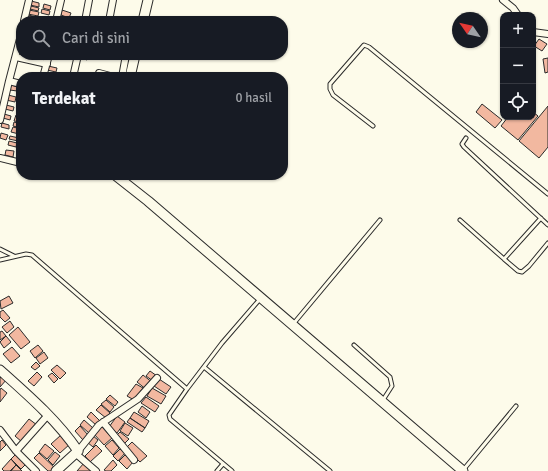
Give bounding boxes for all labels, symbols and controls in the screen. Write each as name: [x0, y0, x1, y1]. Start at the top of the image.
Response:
north arrow: [452, 12, 488, 48]
map controls: [500, 12, 536, 120]
button: +: [500, 12, 536, 48]
search box: [16, 16, 288, 60]
icon: search: [30, 27, 52, 49]
text: Cari di sini: [62, 29, 130, 47]
button: −: [500, 48, 536, 84]
button: locate: [500, 84, 536, 120]
text: Terdekat: [32, 88, 96, 109]
text: 0 hasil: [235, 90, 272, 106]

